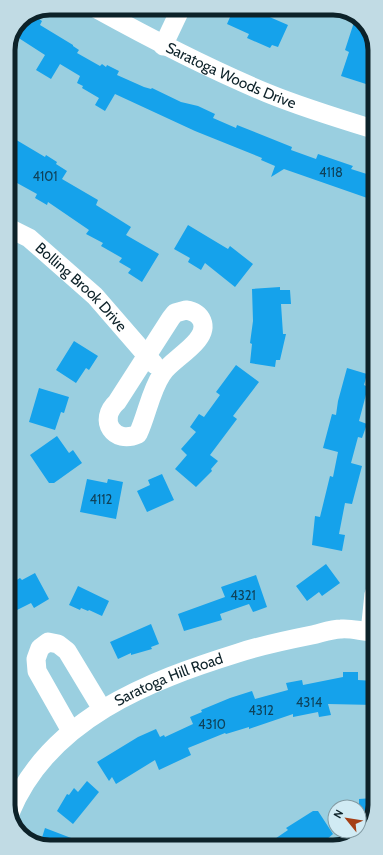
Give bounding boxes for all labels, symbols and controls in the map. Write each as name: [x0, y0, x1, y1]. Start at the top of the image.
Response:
street label: Saratoga Woods Drive: [163, 38, 299, 112]
house number: 4118: [319, 164, 343, 180]
house number: 4101: [32, 168, 58, 184]
street label: Bolling Brook Drive: [32, 239, 131, 335]
house number: 4112: [90, 491, 113, 507]
house number: 4321: [230, 587, 256, 603]
street label: Saratoga Hill Road: [111, 649, 225, 710]
house number: 4314: [296, 694, 323, 710]
house number: 4312: [248, 702, 274, 718]
house number: 4310: [198, 716, 226, 732]
north arrow: [327, 799, 367, 839]
text: N: [330, 807, 346, 821]

